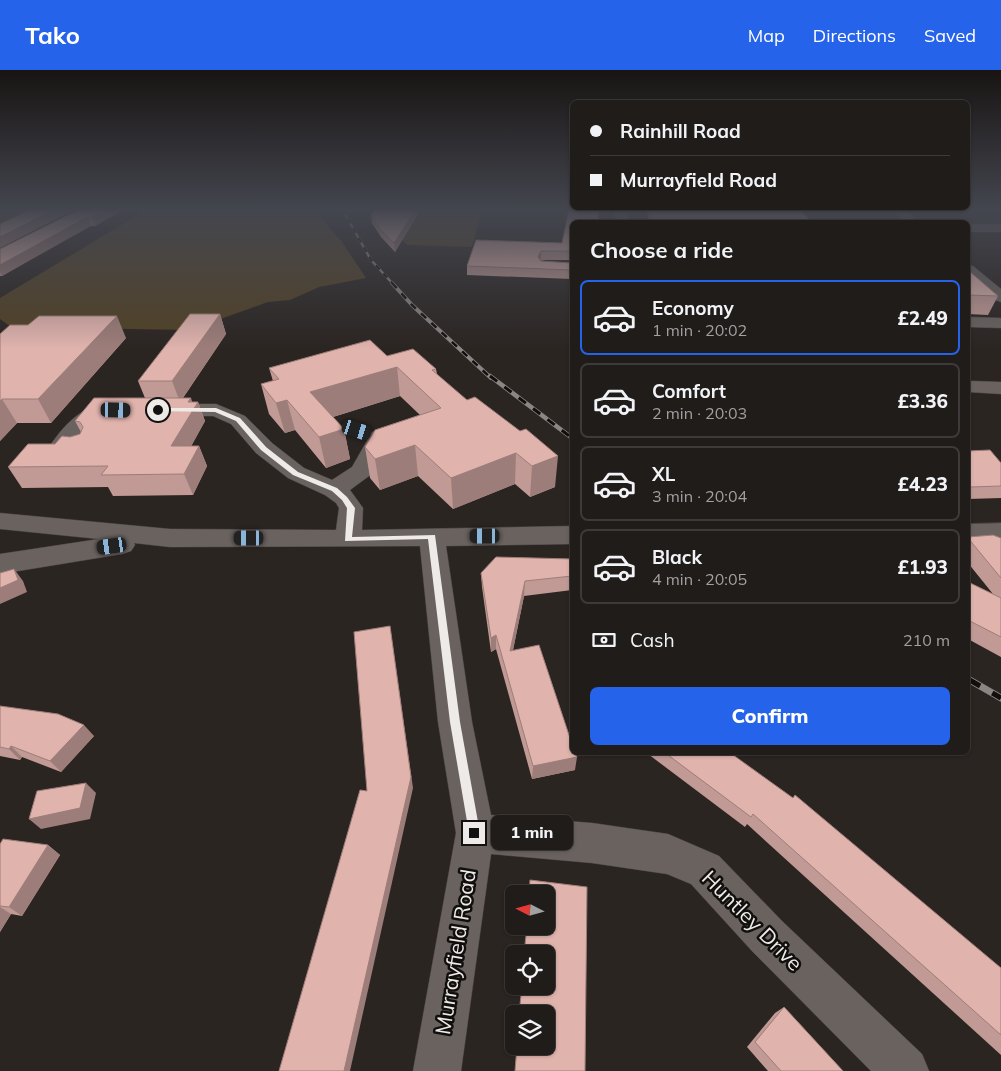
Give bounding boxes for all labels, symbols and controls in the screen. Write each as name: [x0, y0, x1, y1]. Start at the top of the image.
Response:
text: Tako: [25, 20, 80, 50]
text: Map: [748, 24, 785, 47]
text: Directions: [813, 24, 896, 47]
text: Saved: [924, 24, 976, 47]
text: Rainhill Road: [620, 119, 741, 143]
text: Murrayfield Road: [620, 168, 777, 192]
text: Choose a ride: [590, 236, 733, 264]
icon: car: [592, 295, 637, 340]
text: Economy: [652, 296, 734, 320]
text: £2.49: [897, 306, 948, 330]
text: 1 min · 20:02: [652, 320, 747, 340]
icon: car: [592, 378, 637, 423]
text: Comfort: [652, 379, 726, 403]
text: £3.36: [897, 389, 948, 413]
route start: [147, 399, 169, 421]
car: [100, 402, 131, 418]
text: 2 min · 20:03: [652, 403, 747, 423]
car: [340, 418, 373, 442]
icon: car: [592, 461, 637, 506]
text: XL: [652, 462, 675, 486]
text: £4.23: [897, 472, 948, 496]
text: 3 min · 20:04: [652, 486, 747, 506]
car: [470, 529, 500, 544]
car: [234, 531, 264, 546]
car: [96, 536, 127, 556]
icon: car: [592, 544, 637, 589]
text: Black: [652, 545, 702, 569]
text: £1.93: [897, 555, 948, 579]
text: 4 min · 20:05: [652, 569, 747, 589]
icon: cash: [590, 626, 618, 654]
text: Cash: [630, 628, 675, 652]
text: 210 m: [903, 630, 950, 650]
button: Confirm: [590, 687, 950, 745]
callout: 1 min: [492, 816, 574, 850]
route end: [463, 822, 485, 844]
text: 1 min: [511, 822, 553, 842]
street label: Huntley Drive: [697, 865, 808, 976]
street label: Murrayfield Road: [429, 867, 481, 1036]
north arrow: [505, 885, 555, 935]
map controls: [505, 885, 555, 1055]
button: locate: [505, 945, 555, 995]
button: layers: [505, 1005, 555, 1055]

